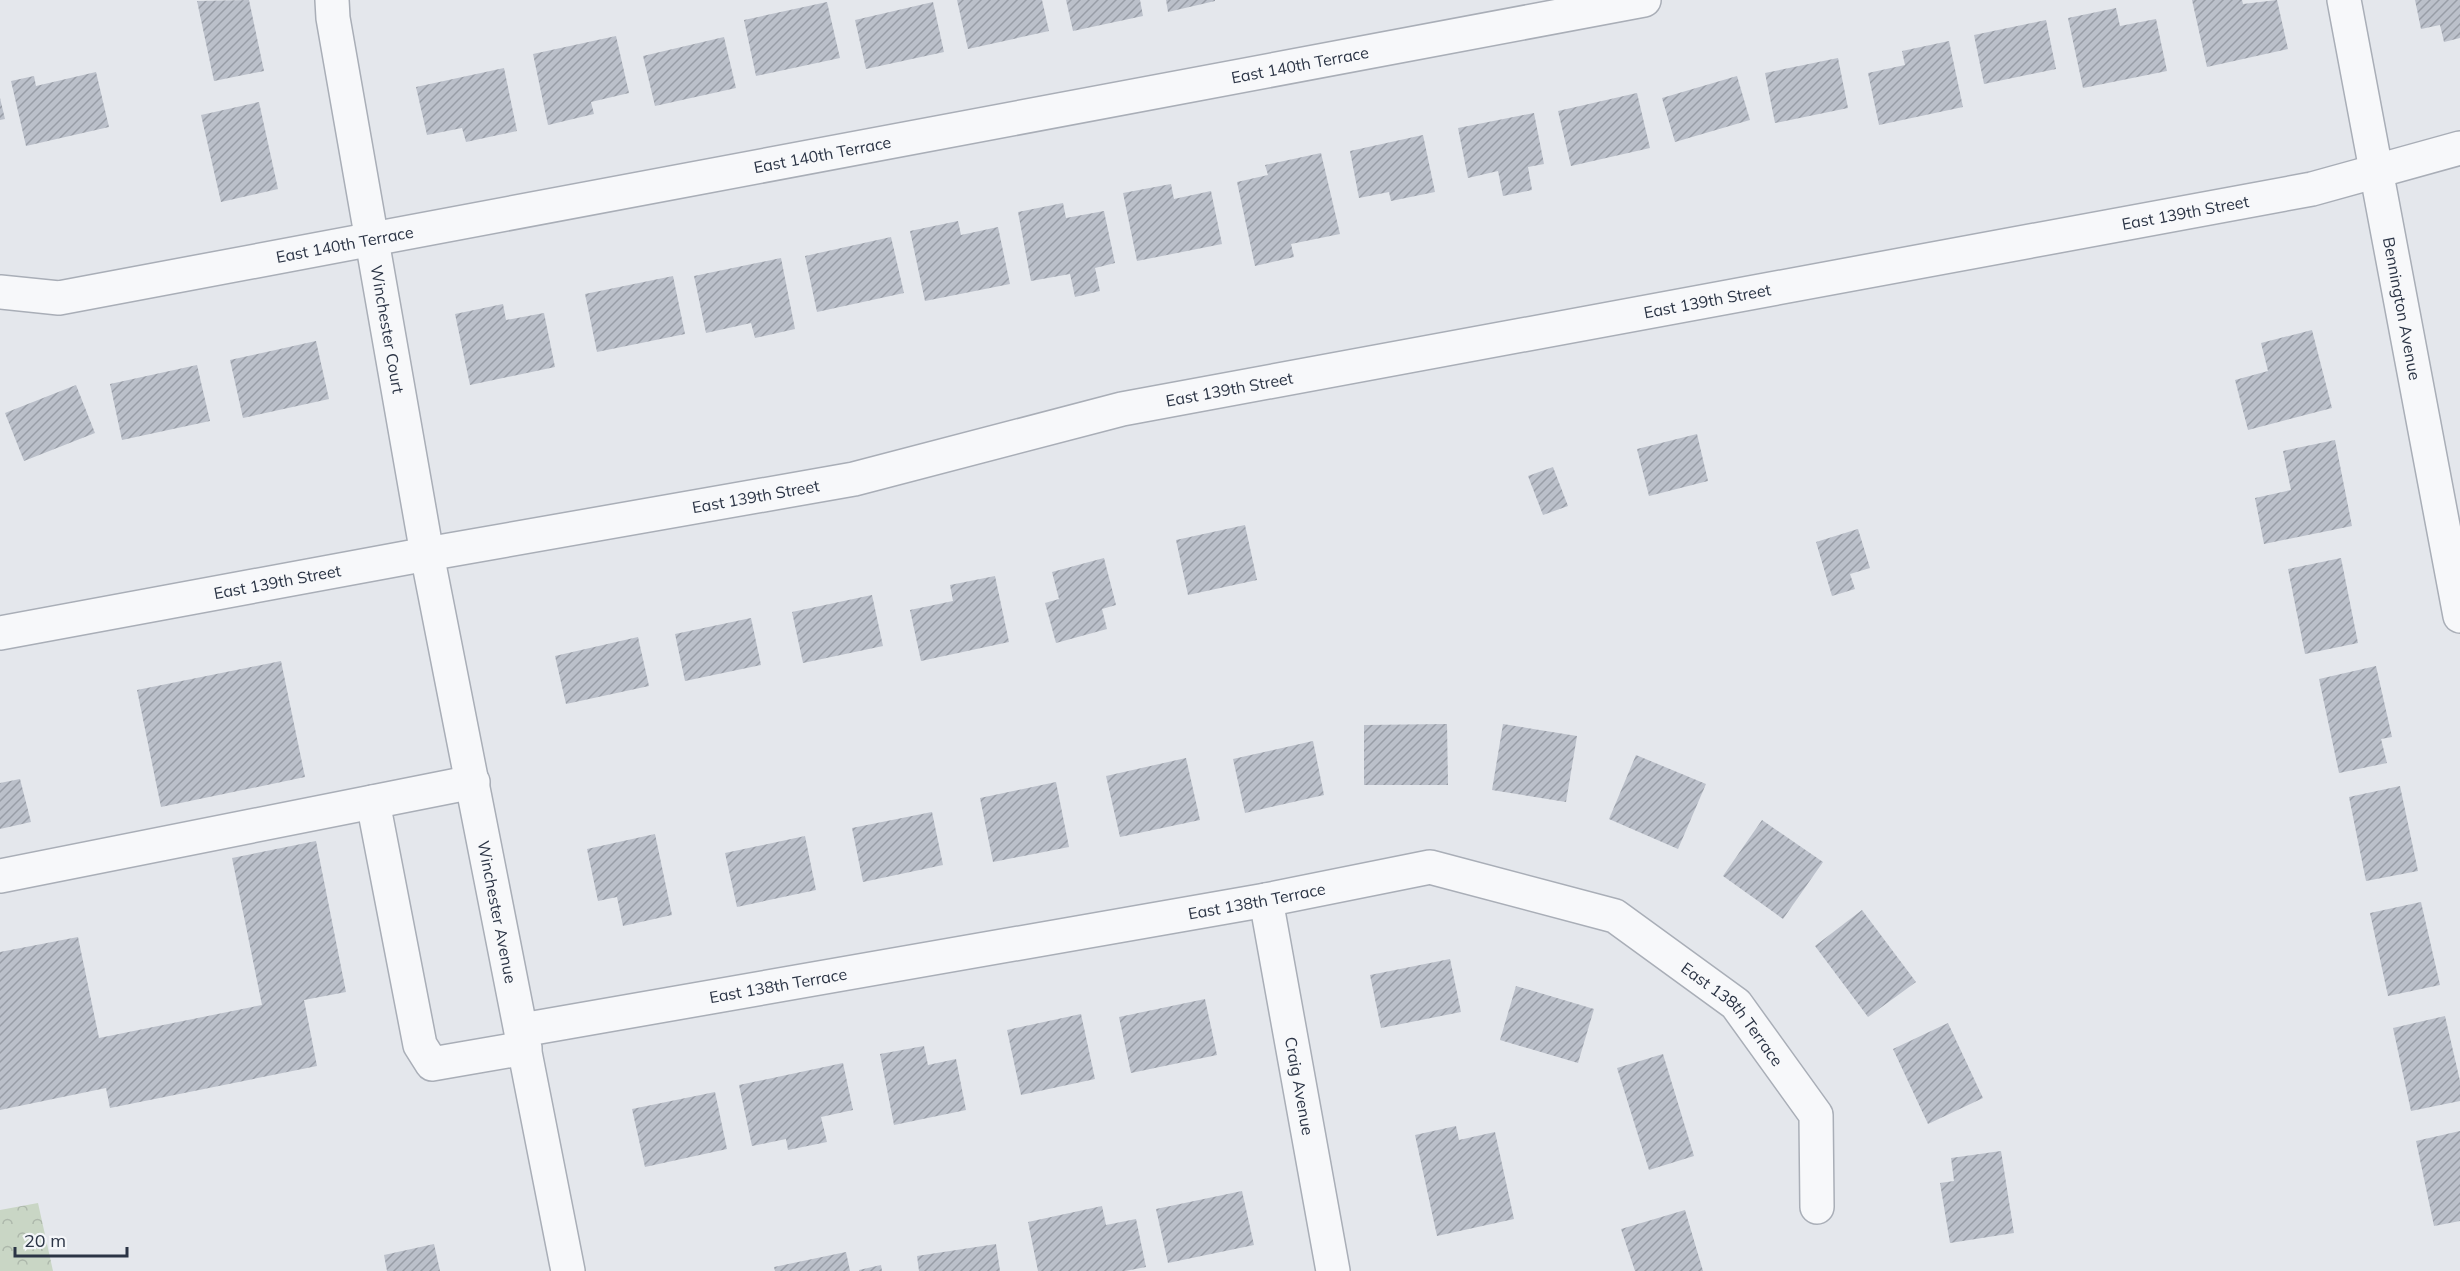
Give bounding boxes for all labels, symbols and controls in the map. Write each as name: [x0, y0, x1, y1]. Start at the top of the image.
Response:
street label: East 140th Terrace: [1230, 42, 1370, 87]
street label: East 140th Terrace: [752, 132, 893, 177]
street label: East 139th Street: [2120, 191, 2251, 234]
street label: East 140th Terrace: [274, 222, 415, 267]
street label: Bennington Avenue: [2379, 235, 2425, 382]
street label: Winchester Court: [367, 264, 409, 395]
street label: East 139th Street: [1642, 279, 1773, 322]
street label: East 139th Street: [1164, 368, 1295, 411]
street label: East 139th Street: [691, 475, 821, 517]
street label: East 139th Street: [212, 560, 343, 603]
street label: Winchester Avenue: [474, 839, 521, 985]
street label: East 138th Terrace: [1186, 878, 1327, 923]
street label: East 138th Terrace: [1677, 958, 1787, 1070]
street label: East 138th Terrace: [708, 963, 848, 1007]
street label: Craig Avenue: [1281, 1035, 1318, 1137]
scale bar: [15, 1220, 128, 1258]
text: 20 m: [24, 1229, 66, 1252]

